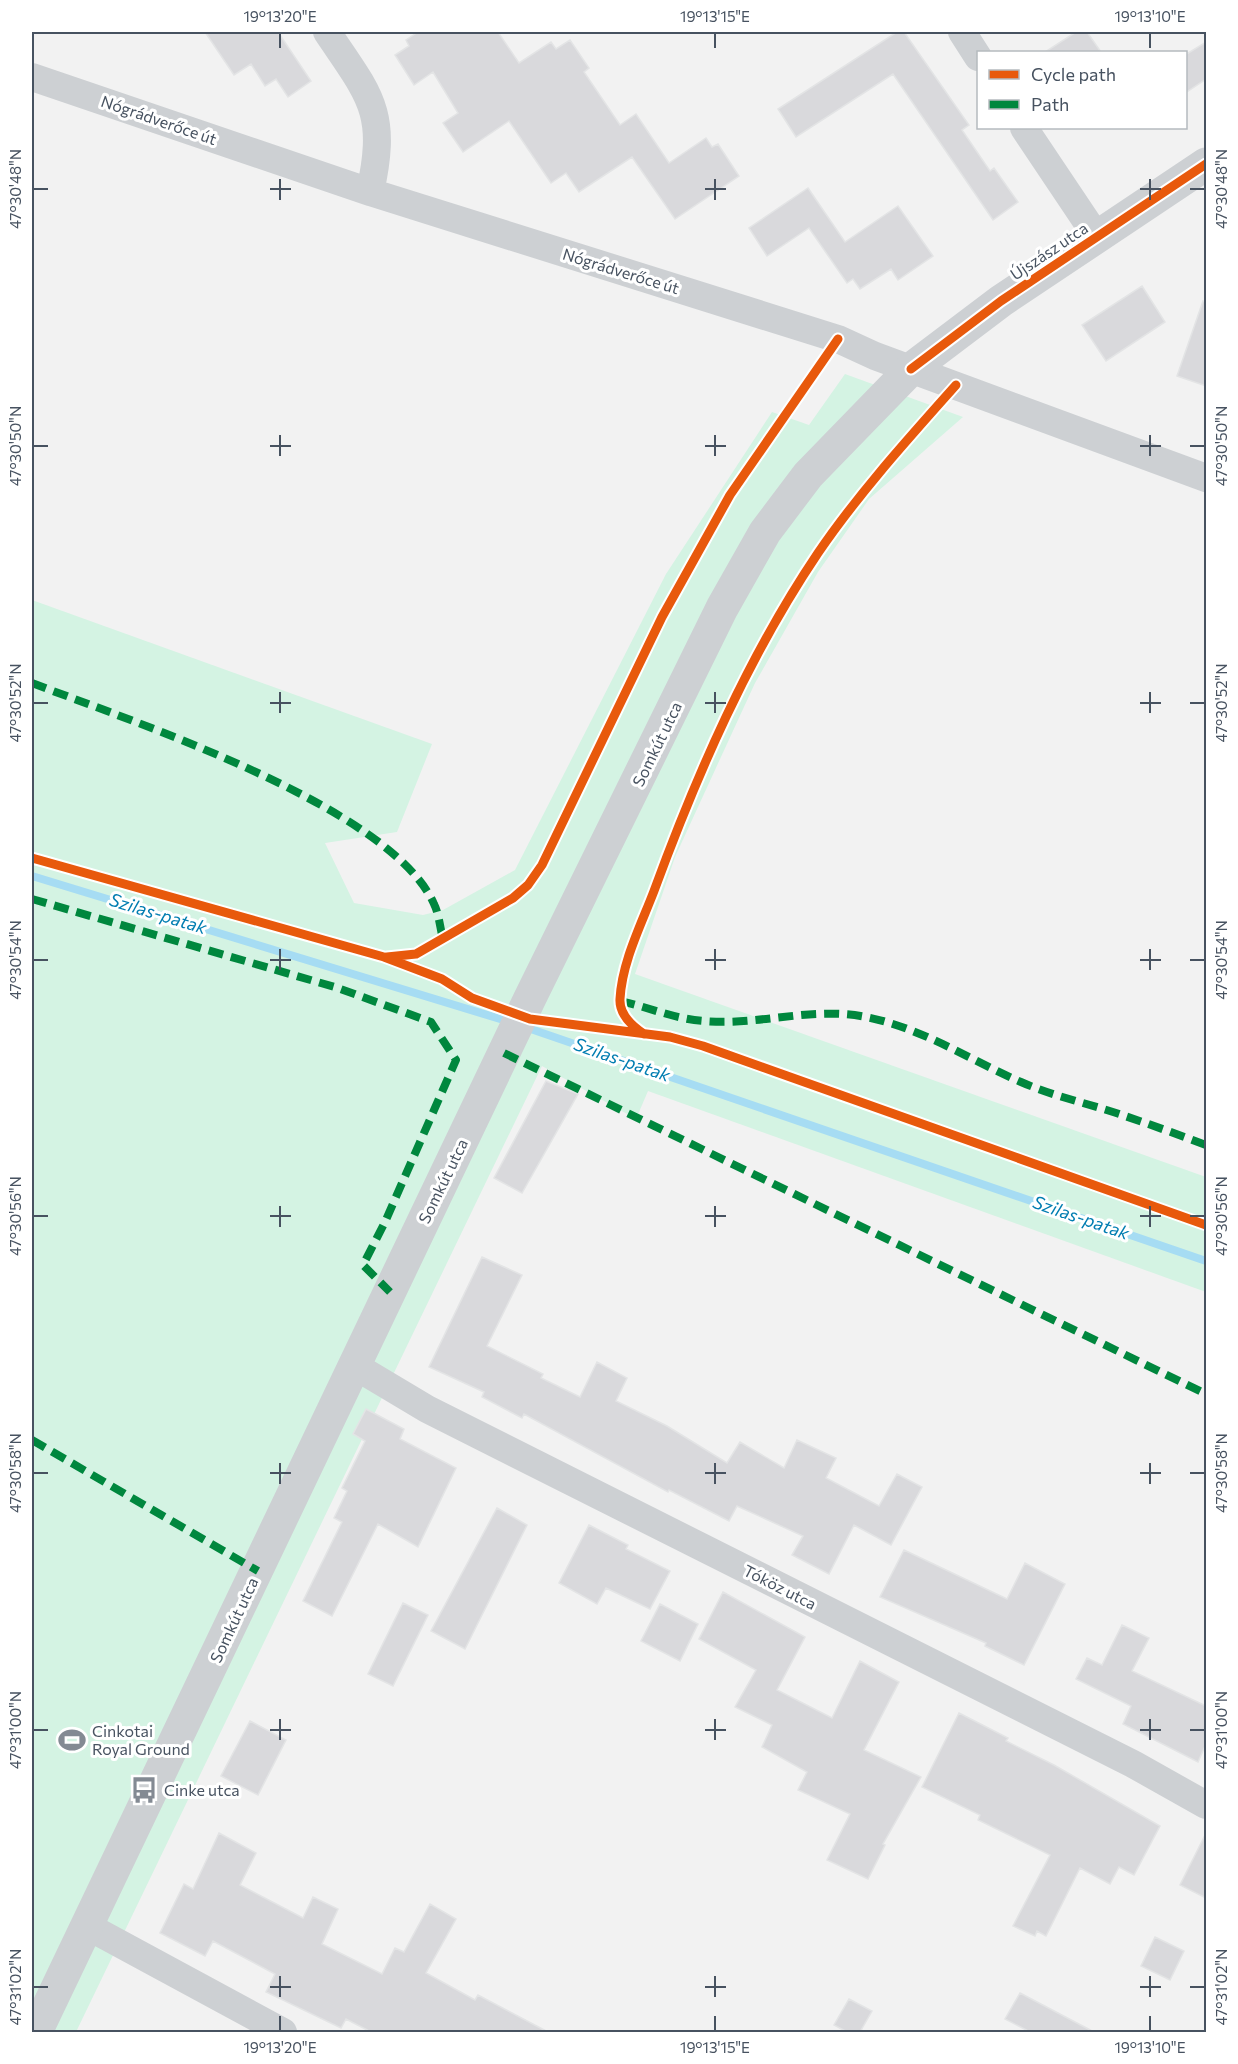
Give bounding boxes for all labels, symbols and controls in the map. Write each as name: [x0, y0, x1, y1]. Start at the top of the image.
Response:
text: 19°13'20"E: [243, 7, 317, 25]
text: 19°13'15"E: [680, 7, 750, 25]
text: 19°13'10"E: [1114, 7, 1186, 25]
legend: [977, 51, 1187, 129]
text: Cycle path: [1031, 63, 1116, 85]
street label: Nógrádverőce út: [99, 91, 220, 148]
text: Path: [1031, 93, 1069, 115]
text: 47°30'48"N: [6, 149, 24, 229]
text: 47°30'48"N: [1212, 149, 1230, 229]
street label: Újszász utca: [1006, 218, 1091, 283]
street label: Nógrádverőce út: [561, 244, 682, 297]
text: 47°30'50"N: [6, 406, 24, 486]
text: 47°30'50"N: [1212, 406, 1230, 486]
text: 47°30'52"N: [6, 664, 24, 743]
text: 47°30'52"N: [1212, 664, 1230, 743]
street label: Somkút utca: [628, 698, 685, 789]
water label: Szilas-patak: [107, 888, 211, 939]
text: 47°30'54"N: [6, 920, 24, 1000]
text: 47°30'54"N: [1212, 920, 1230, 1000]
water label: Szilas-patak: [571, 1032, 675, 1086]
street label: Somkút utca: [414, 1135, 471, 1226]
text: 47°30'56"N: [6, 1176, 24, 1256]
text: 47°30'56"N: [1212, 1176, 1230, 1256]
water label: Szilas-patak: [1030, 1190, 1134, 1244]
text: 47°30'58"N: [6, 1433, 24, 1513]
text: 47°30'58"N: [1212, 1433, 1230, 1513]
street label: Tóköz utca: [741, 1560, 820, 1613]
street label: Somkút utca: [206, 1574, 262, 1665]
text: 47°31'00"N: [6, 1691, 24, 1769]
text: 47°31'00"N: [1212, 1691, 1230, 1769]
place label: Cinkotai Royal Ground: [92, 1721, 190, 1758]
sports icon: Cinkotai Royal Ground: [57, 1725, 87, 1755]
bus stop icon: Cinke utca: [129, 1775, 159, 1805]
place label: Cinke utca: [164, 1780, 240, 1799]
text: 47°31'02"N: [6, 1949, 24, 2025]
text: 47°31'02"N: [1212, 1949, 1230, 2025]
text: 19°13'20"E: [243, 2038, 317, 2056]
text: 19°13'15"E: [680, 2038, 750, 2056]
text: 19°13'10"E: [1114, 2038, 1186, 2056]

